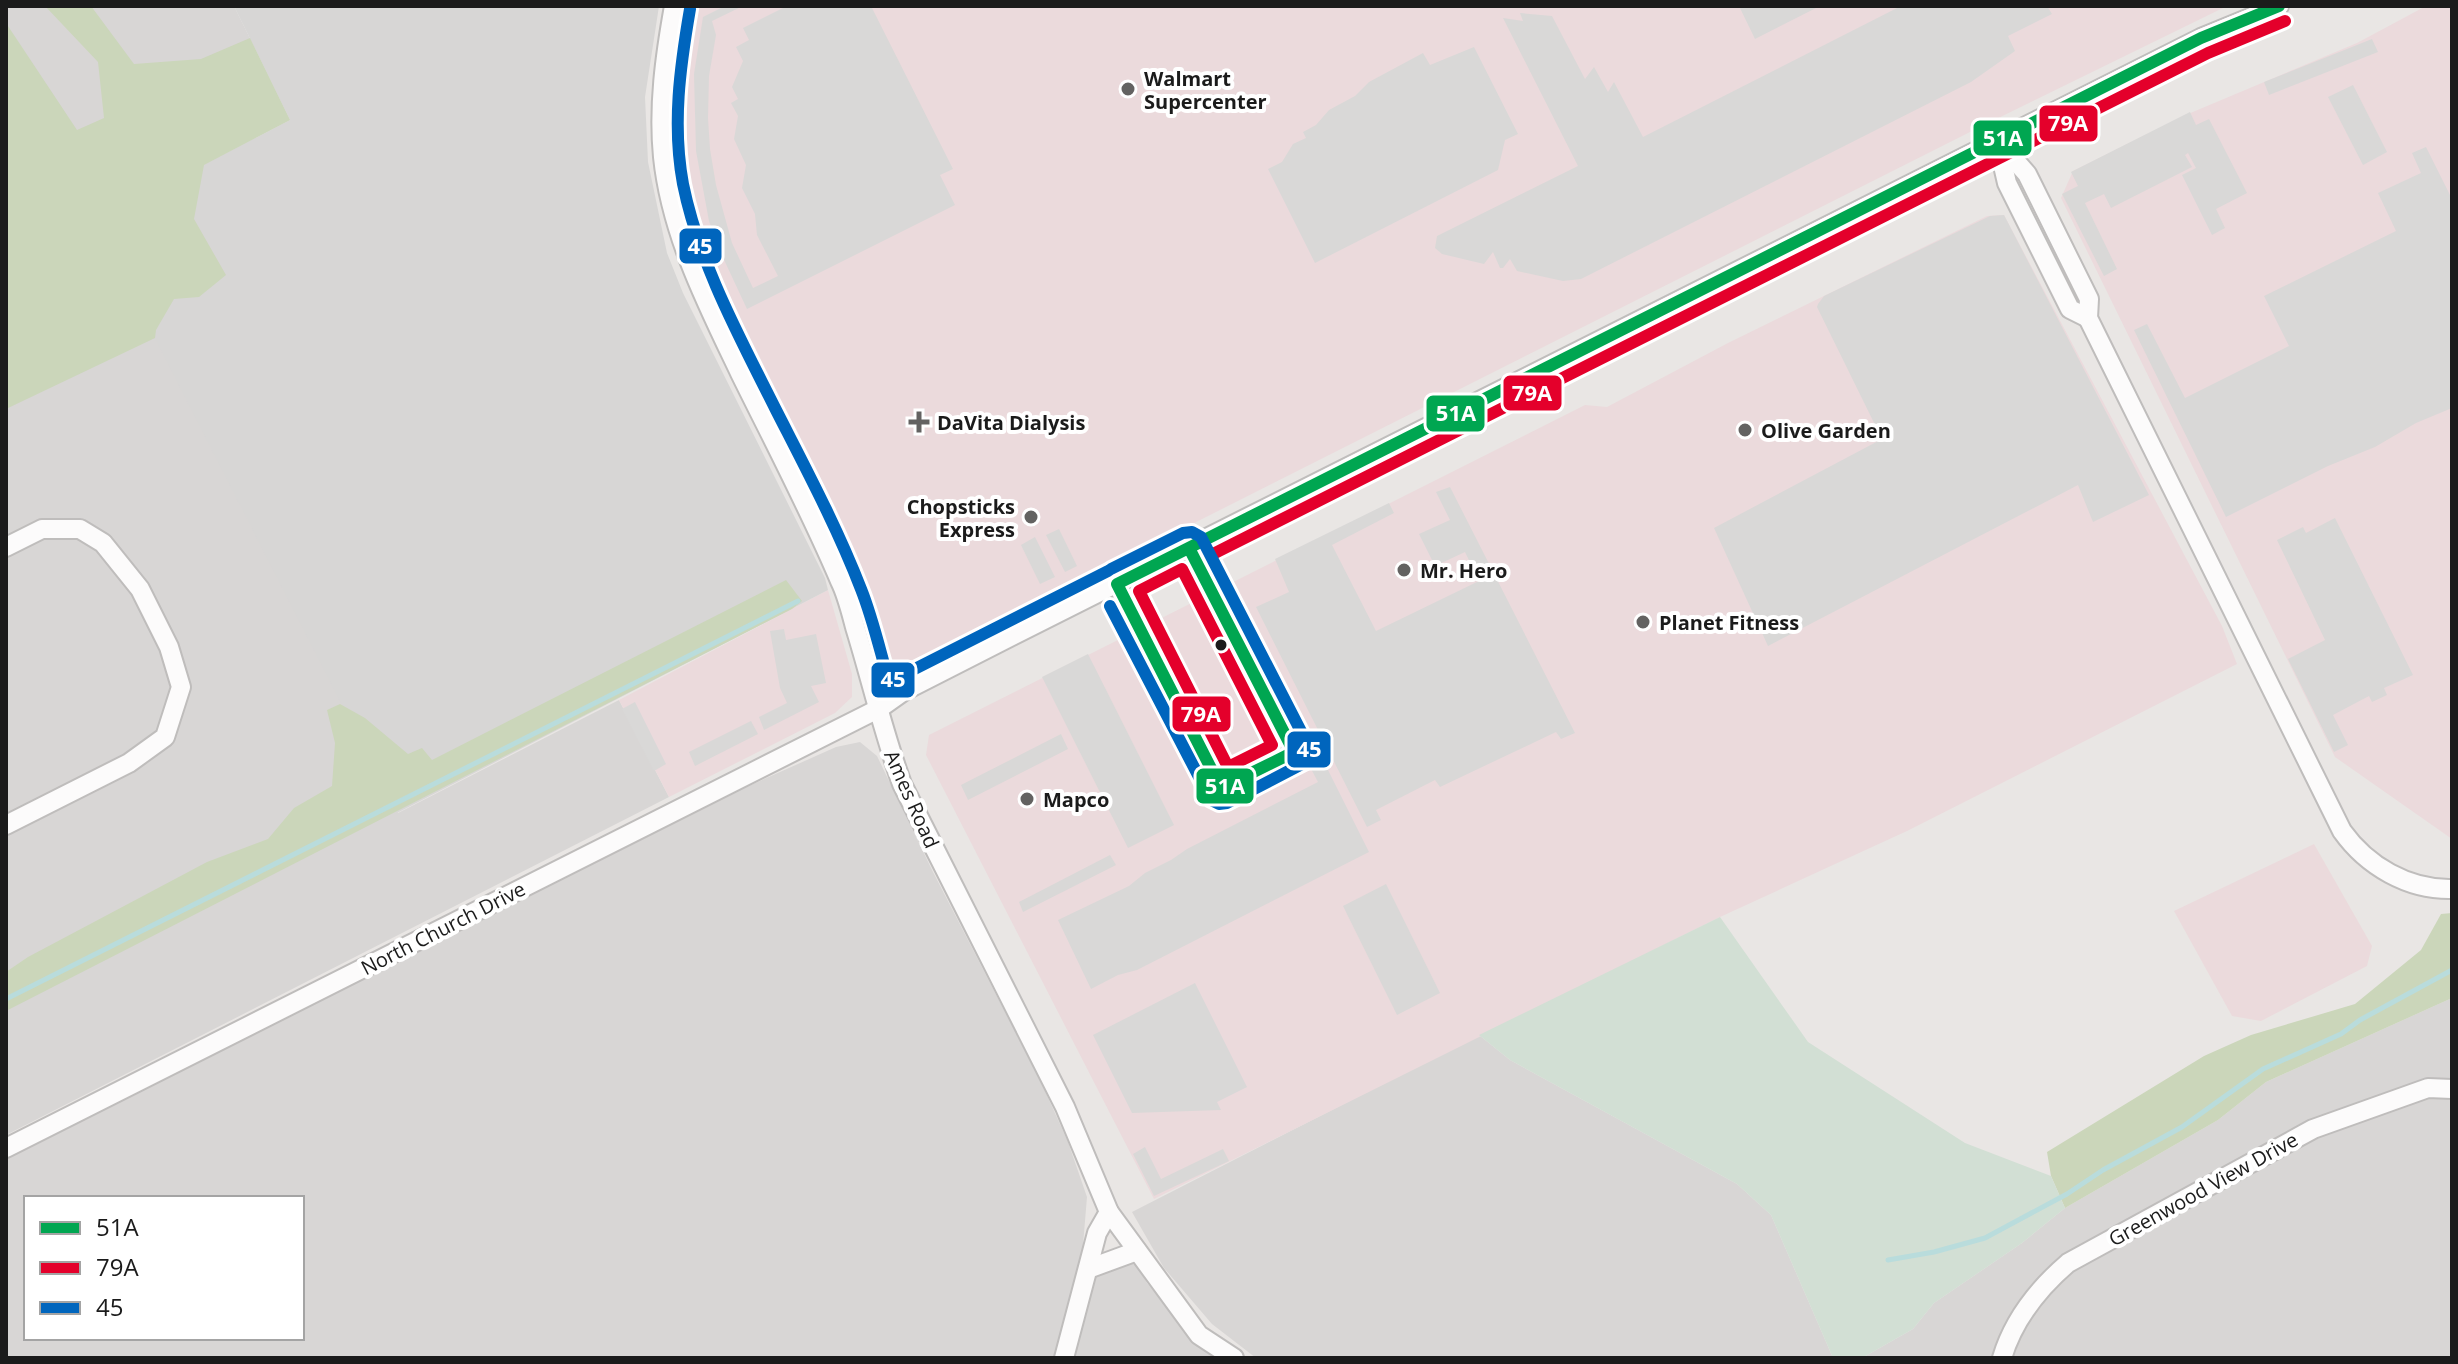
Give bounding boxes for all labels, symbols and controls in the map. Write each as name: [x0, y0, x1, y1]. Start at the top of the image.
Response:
place label: Walmart Supercenter: [1144, 65, 1267, 115]
marker: Walmart Supercenter: [1119, 80, 1137, 98]
line badge: 79A: [2038, 104, 2099, 143]
text: 79A: [2048, 107, 2089, 137]
line badge: 51A: [1972, 119, 2033, 157]
text: 51A: [1983, 122, 2024, 152]
line badge: 45: [678, 227, 723, 265]
text: 45: [687, 230, 713, 260]
line badge: 79A: [1502, 374, 1563, 412]
text: 79A: [1512, 377, 1553, 407]
line badge: 51A: [1425, 394, 1486, 433]
text: 51A: [1436, 397, 1477, 427]
place label: DaVita Dialysis: [937, 409, 1085, 436]
marker: DaVita Dialysis: [908, 411, 930, 433]
place label: Olive Garden: [1761, 417, 1891, 444]
marker: Olive Garden: [1736, 421, 1754, 439]
place label: Chopsticks Express: [907, 493, 1015, 543]
marker: Chopsticks Express: [1022, 508, 1040, 526]
place label: Mr. Hero: [1420, 557, 1507, 584]
marker: Mr. Hero: [1395, 561, 1413, 579]
place label: Planet Fitness: [1659, 609, 1799, 636]
marker: Planet Fitness: [1634, 613, 1652, 631]
unlabelled marker: [1213, 637, 1229, 653]
line badge: 45: [870, 661, 916, 699]
text: 45: [880, 663, 906, 693]
line badge: 79A: [1171, 695, 1232, 733]
text: 79A: [1181, 698, 1222, 728]
line badge: 45: [1286, 730, 1332, 769]
text: 45: [1296, 733, 1322, 763]
street label: Ames Road: [878, 746, 946, 852]
line badge: 51A: [1195, 767, 1255, 805]
text: 51A: [1205, 770, 1246, 800]
place label: Mapco: [1043, 786, 1109, 813]
marker: Mapco: [1018, 790, 1036, 808]
street label: North Church Drive: [356, 875, 530, 981]
street label: Greenwood View Drive: [2104, 1126, 2302, 1252]
legend: [24, 1196, 304, 1340]
text: 51A: [96, 1210, 139, 1243]
text: 79A: [96, 1250, 139, 1283]
text: 45: [96, 1290, 123, 1323]

